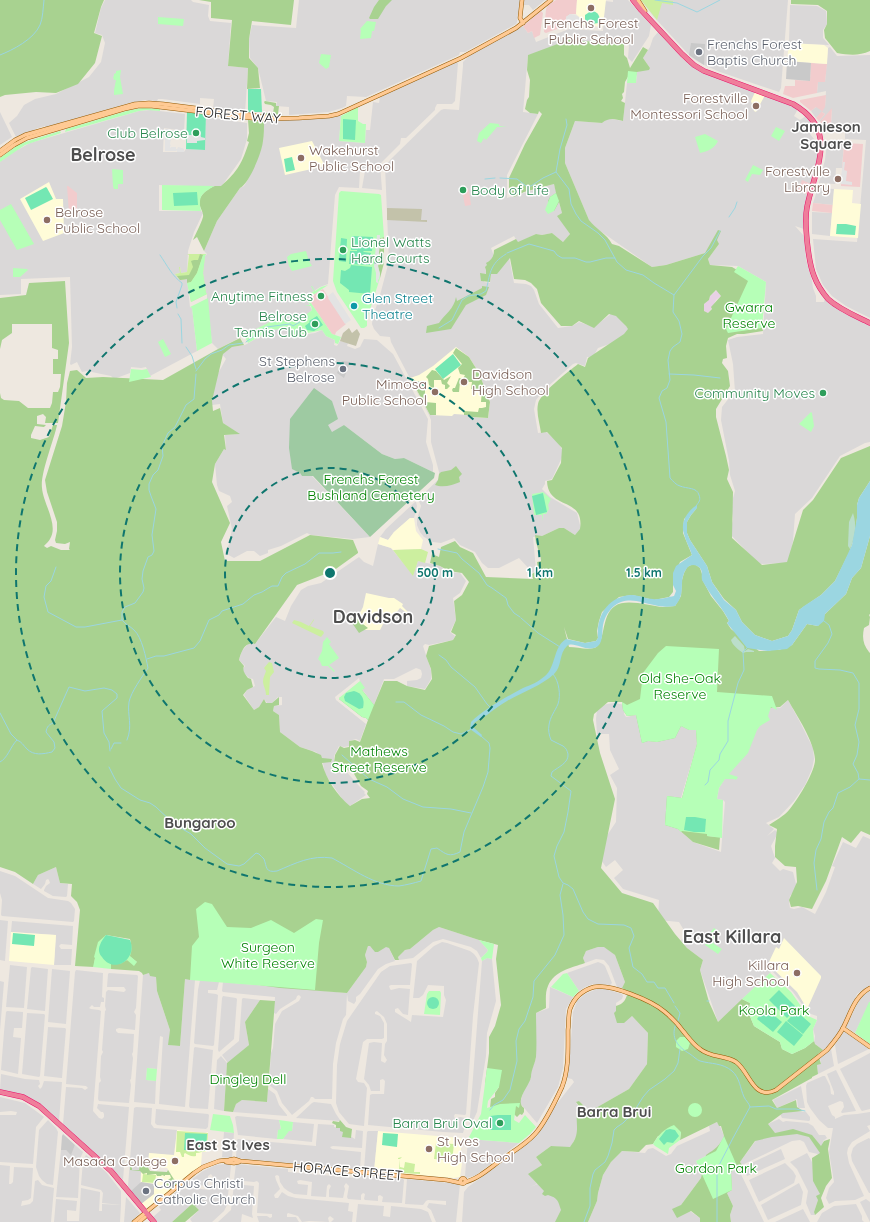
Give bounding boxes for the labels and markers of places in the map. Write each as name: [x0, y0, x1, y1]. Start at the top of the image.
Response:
marker: Frenchs Forest Public School: [586, 3, 596, 13]
place label: Frenchs Forest Public School: [544, 14, 639, 48]
place label: Frenchs Forest Baptis Church: [707, 35, 802, 69]
marker: Frenchs Forest Baptis Church: [694, 47, 704, 57]
place label: Forestville Montessori School: [630, 89, 748, 123]
marker: Forestville Montessori School: [751, 101, 761, 111]
place label: Club Belrose: [107, 124, 188, 142]
marker: Club Belrose: [191, 128, 201, 138]
place label: Wakehurst Public School: [309, 141, 394, 175]
marker: Wakehurst Public School: [296, 153, 306, 163]
place label: Forestville Library: [765, 162, 830, 196]
marker: Forestville Library: [833, 174, 843, 184]
place label: Body of Life: [471, 181, 549, 199]
marker: Body of Life: [458, 185, 468, 195]
place label: Belrose Public School: [55, 203, 140, 237]
marker: Belrose Public School: [42, 215, 52, 225]
place label: Lionel Watts Hard Courts: [351, 233, 431, 267]
marker: Lionel Watts Hard Courts: [338, 245, 348, 255]
place label: Anytime Fitness: [211, 287, 313, 305]
place label: Glen Street Theatre: [362, 289, 433, 323]
marker: Anytime Fitness: [316, 291, 326, 301]
marker: Glen Street Theatre: [349, 301, 359, 311]
place label: Belrose Tennis Club: [234, 307, 307, 341]
marker: Belrose Tennis Club: [310, 319, 320, 329]
place label: St Stephens Belrose: [259, 352, 335, 386]
marker: St Stephens Belrose: [338, 364, 348, 374]
place label: Davidson High School: [472, 365, 549, 399]
place label: Mimosa Public School: [342, 375, 427, 409]
marker: Davidson High School: [459, 377, 469, 387]
place label: Community Moves: [695, 384, 815, 402]
marker: Mimosa Public School: [430, 387, 440, 397]
marker: Community Moves: [818, 388, 828, 398]
centre of rings: [323, 566, 337, 580]
place label: Killara High School: [712, 956, 789, 990]
marker: Killara High School: [792, 968, 802, 978]
place label: Barra Brui Oval: [392, 1114, 492, 1132]
marker: Barra Brui Oval: [495, 1118, 505, 1128]
place label: St Ives High School: [437, 1132, 514, 1166]
marker: St Ives High School: [424, 1144, 434, 1154]
place label: Masada College: [63, 1152, 167, 1170]
marker: Masada College: [170, 1156, 180, 1166]
place label: Corpus Christi Catholic Church: [154, 1174, 255, 1208]
marker: Corpus Christi Catholic Church: [141, 1186, 151, 1196]

